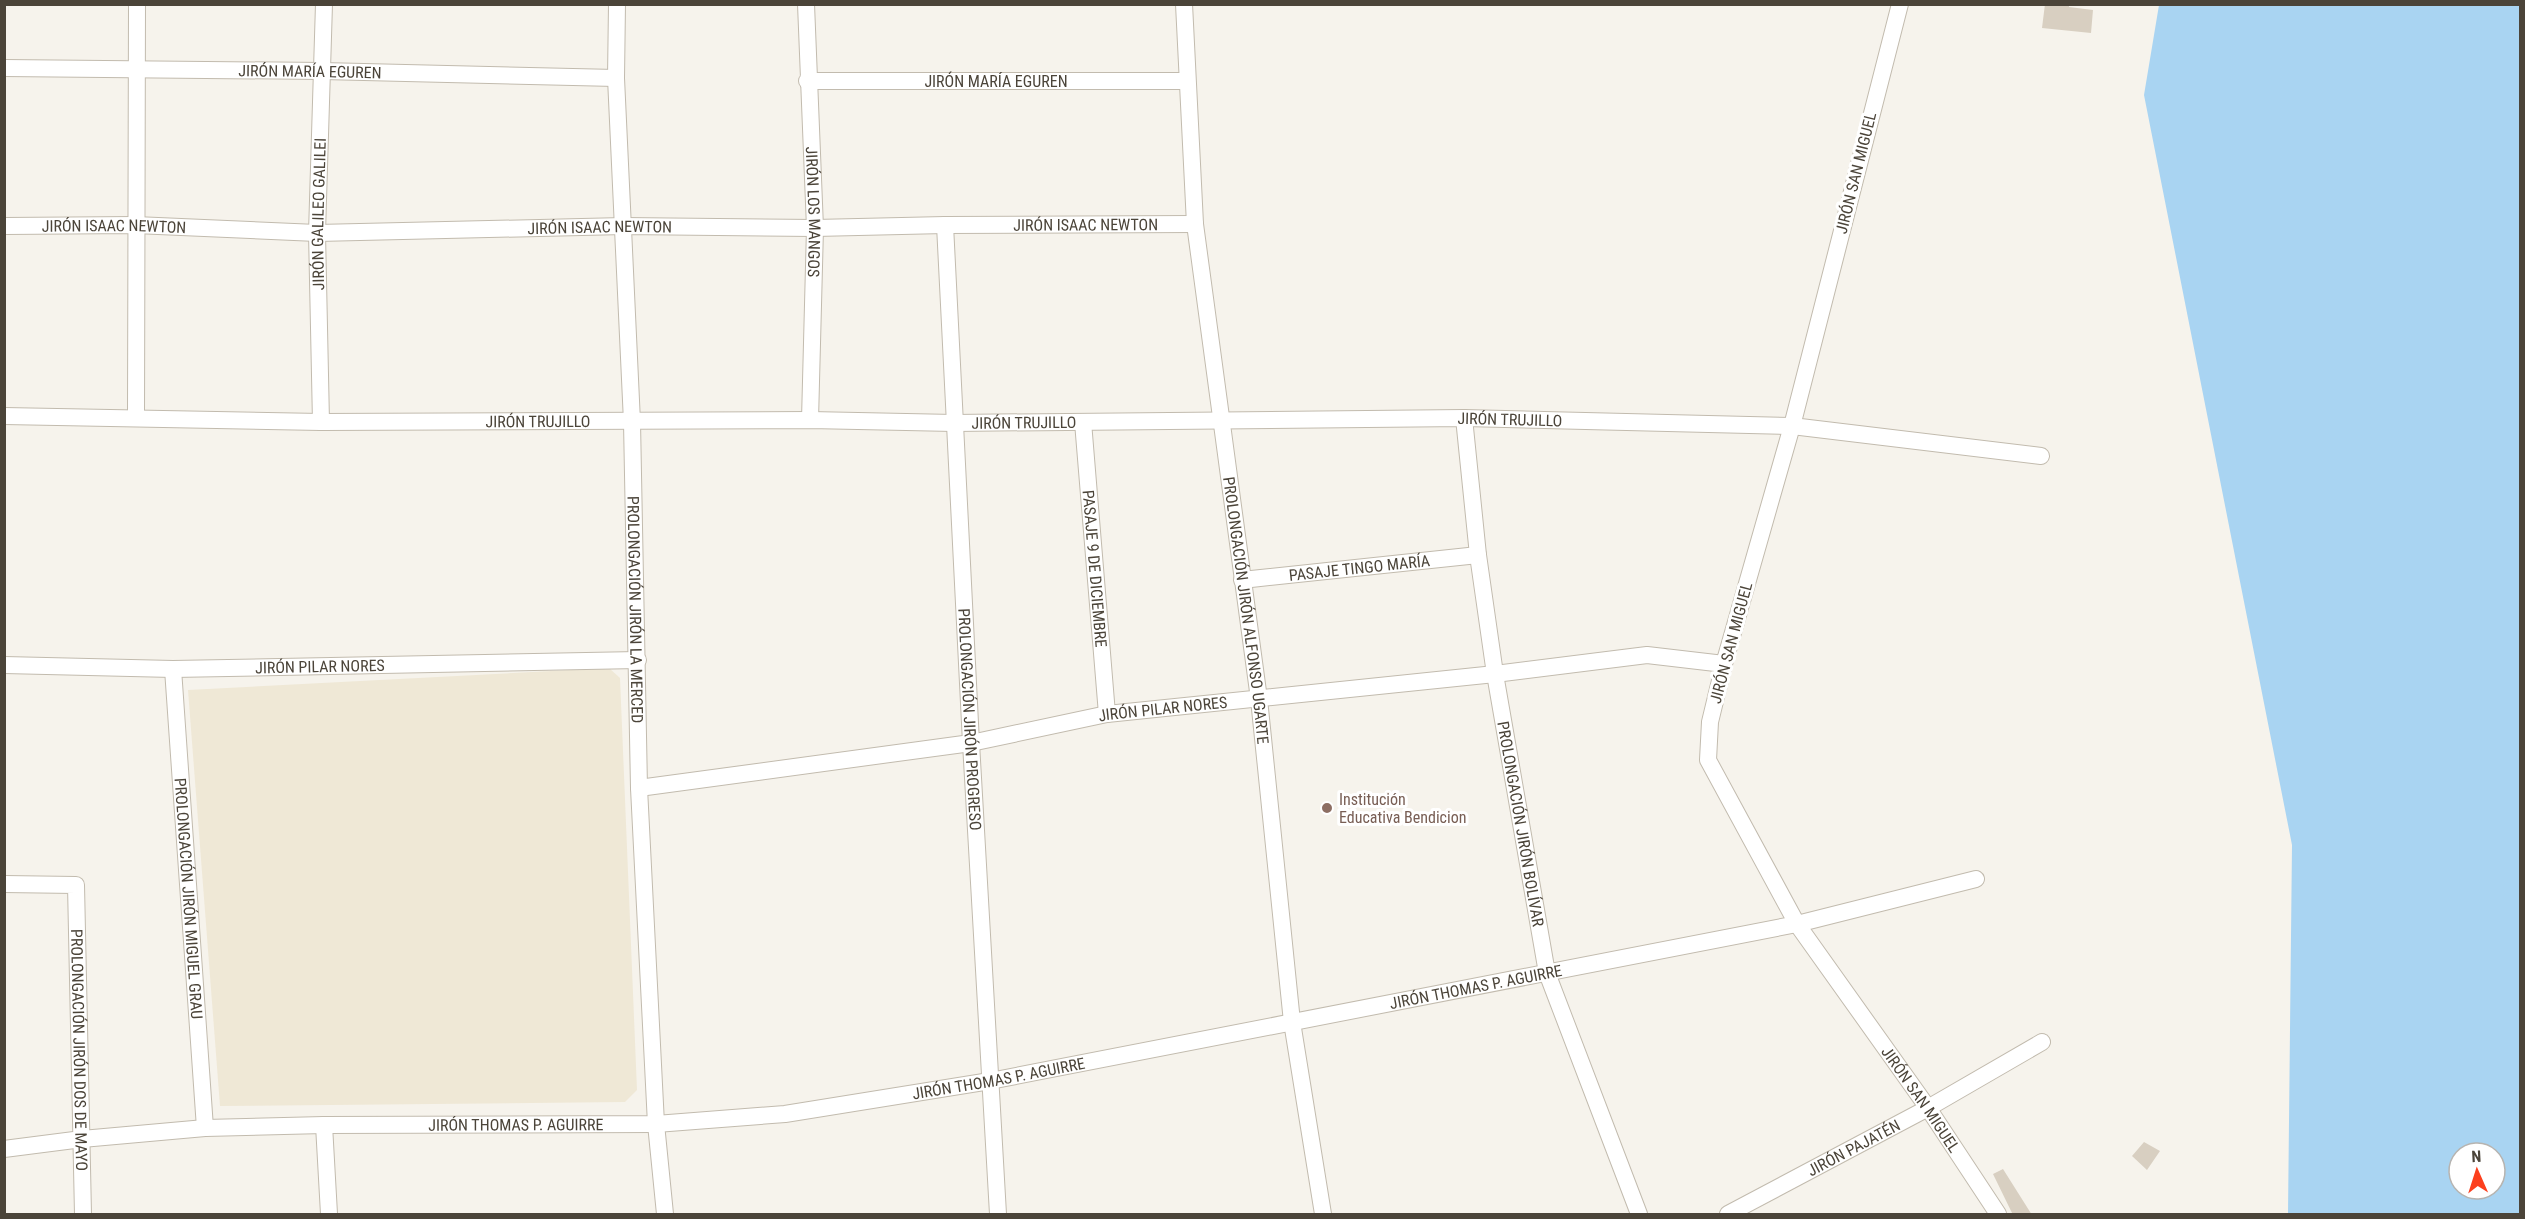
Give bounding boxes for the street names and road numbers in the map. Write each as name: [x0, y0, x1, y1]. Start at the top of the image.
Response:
street label: JIRÓN MARÍA EGUREN: [238, 60, 382, 82]
street label: JIRÓN MARÍA EGUREN: [924, 71, 1068, 91]
street label: JIRÓN SAN MIGUEL: [1831, 110, 1880, 236]
street label: JIRÓN GALILEO GALILEI: [307, 138, 329, 290]
street label: JIRÓN LOS MANGOS: [802, 146, 825, 278]
street label: JIRÓN ISAAC NEWTON: [1013, 214, 1158, 234]
street label: JIRÓN ISAAC NEWTON: [42, 215, 187, 237]
street label: JIRÓN ISAAC NEWTON: [527, 216, 672, 238]
street label: JIRÓN TRUJILLO: [1457, 408, 1563, 430]
street label: JIRÓN TRUJILLO: [485, 411, 590, 431]
street label: JIRÓN TRUJILLO: [971, 412, 1077, 432]
street label: PROLONGACIÓN JIRÓN ALFONSO UGARTE: [1220, 475, 1273, 745]
street label: PASAJE 9 DE DICIEMBRE: [1079, 489, 1111, 648]
street label: PROLONGACIÓN JIRÓN LA MERCED: [624, 496, 647, 723]
street label: PASAJE TINGO MARÍA: [1288, 551, 1431, 584]
street label: JIRÓN SAN MIGUEL: [1705, 580, 1756, 706]
street label: PROLONGACIÓN JIRÓN PROGRESO: [955, 608, 986, 831]
street label: JIRÓN PILAR NORES: [255, 655, 385, 677]
street label: JIRÓN PILAR NORES: [1096, 692, 1228, 725]
street label: PROLONGACIÓN JIRÓN BOLÍVAR: [1494, 720, 1548, 928]
street label: PROLONGACIÓN JIRÓN MIGUEL GRAU: [171, 777, 207, 1020]
street label: PROLONGACIÓN JIRÓN DOS DE MAYO: [67, 929, 92, 1171]
street label: JIRÓN THOMAS P. AGUIRRE: [1388, 960, 1564, 1013]
street label: JIRÓN SAN MIGUEL: [1878, 1042, 1964, 1156]
street label: JIRÓN THOMAS P. AGUIRRE: [911, 1053, 1087, 1103]
street label: JIRÓN THOMAS P. AGUIRRE: [428, 1114, 604, 1134]
street label: JIRÓN PAJATÉN: [1804, 1115, 1903, 1180]

